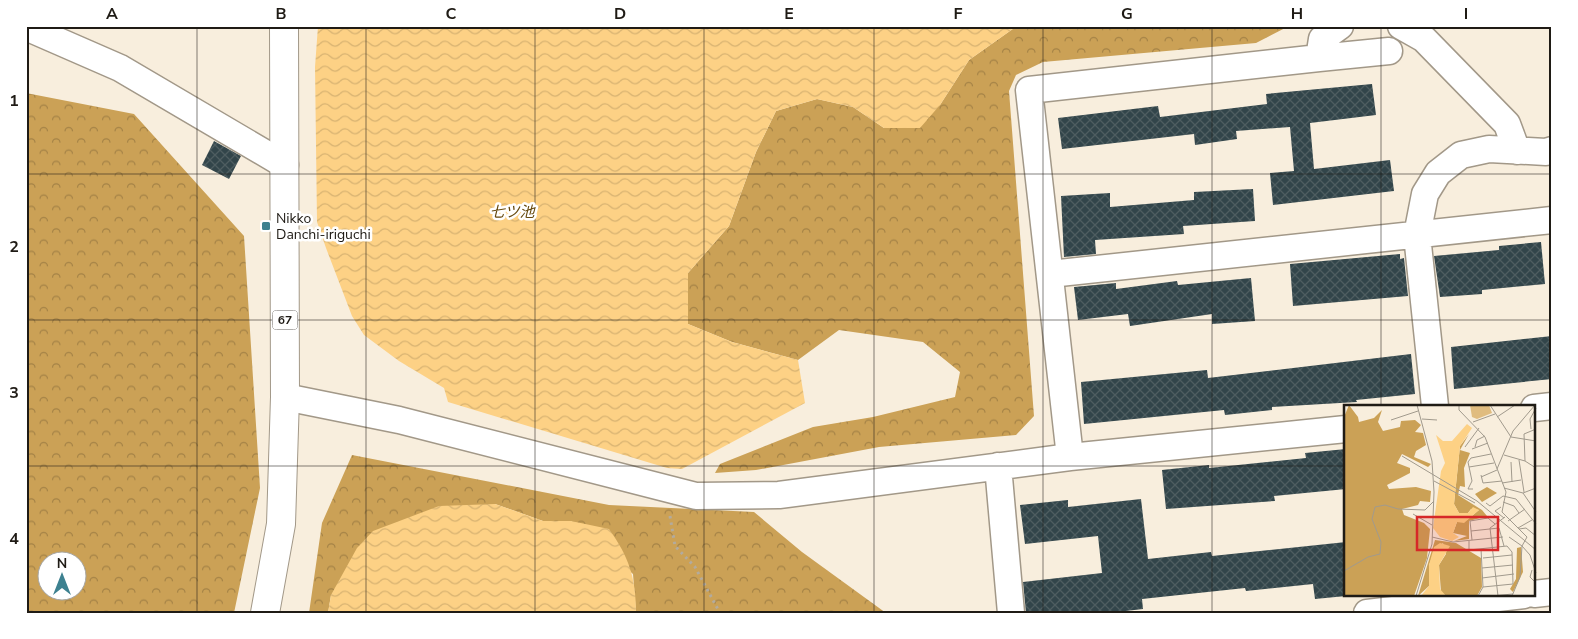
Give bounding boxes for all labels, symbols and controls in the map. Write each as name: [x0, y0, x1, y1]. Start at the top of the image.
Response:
text: A: [106, 3, 118, 25]
text: B: [275, 3, 287, 25]
text: C: [446, 3, 457, 25]
text: D: [614, 3, 626, 25]
text: E: [784, 3, 794, 25]
text: F: [954, 3, 963, 25]
text: G: [1121, 3, 1133, 25]
text: H: [1291, 3, 1303, 25]
text: I: [1464, 3, 1468, 25]
text: 1: [9, 90, 19, 112]
water label: 七ツ池: [489, 202, 536, 222]
place label: Nikko Danchi-iriguchi: [276, 209, 371, 244]
marker: Nikko Danchi-iriguchi: [260, 220, 272, 232]
text: 2: [9, 236, 19, 258]
road number: 67: [272, 310, 298, 330]
text: 3: [9, 382, 19, 404]
inset map: [1344, 405, 1536, 596]
text: 4: [9, 528, 19, 550]
north arrow: [38, 552, 88, 602]
text: N: [57, 554, 67, 573]

